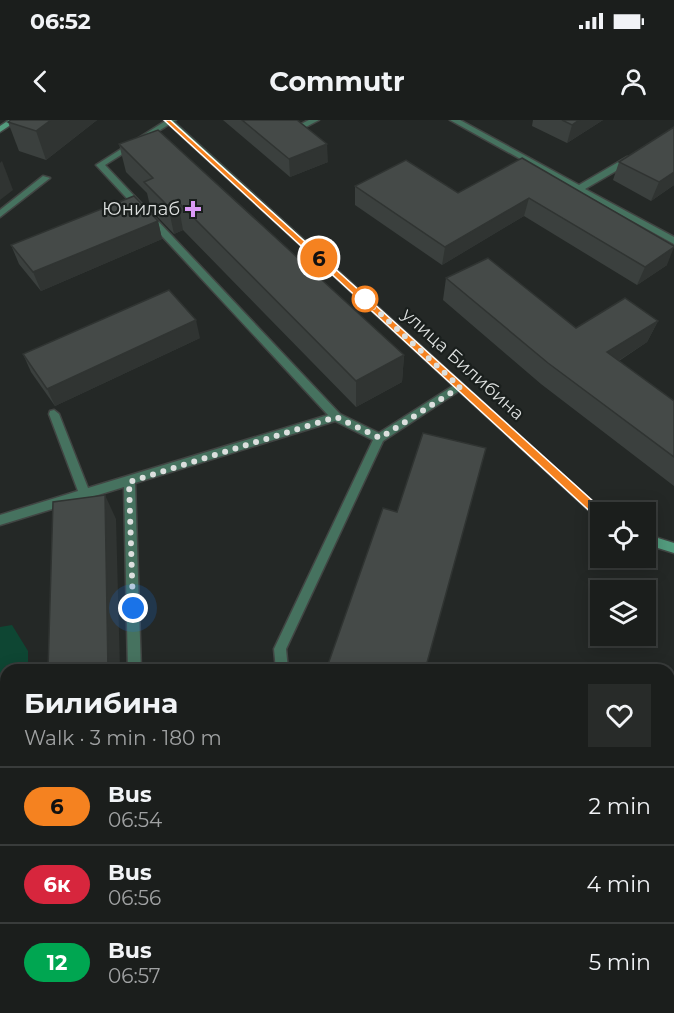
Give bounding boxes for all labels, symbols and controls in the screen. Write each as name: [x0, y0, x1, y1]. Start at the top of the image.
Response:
text: 06:52: [30, 8, 91, 35]
icon: back: [24, 65, 57, 98]
text: Commutr: [269, 65, 405, 98]
icon: person: [617, 65, 650, 98]
place label: Юнилаб: [102, 198, 180, 220]
marker: Юнилаб: [184, 200, 202, 218]
line badge: 6: [300, 238, 338, 278]
text: 6: [312, 246, 326, 271]
unlabelled marker: [352, 286, 378, 312]
street label: улица Билибина: [397, 303, 529, 425]
map controls: [590, 502, 656, 646]
button: locate: [590, 502, 656, 568]
button: layers: [590, 580, 656, 646]
your location: [118, 593, 148, 623]
button: heart: [588, 684, 651, 747]
text: Билибина: [24, 686, 178, 720]
text: Walk · 3 min · 180 m: [24, 726, 222, 750]
text: Bus: [108, 781, 152, 808]
text: 2 min: [589, 793, 651, 820]
text: 6: [50, 794, 64, 819]
text: 06:54: [108, 808, 162, 832]
text: Bus: [108, 859, 152, 886]
text: 4 min: [587, 871, 651, 898]
text: 6к: [44, 872, 70, 897]
text: 06:56: [108, 886, 161, 910]
text: Bus: [108, 937, 152, 964]
text: 5 min: [589, 949, 651, 976]
text: 12: [47, 950, 67, 975]
text: 06:57: [108, 964, 160, 988]

